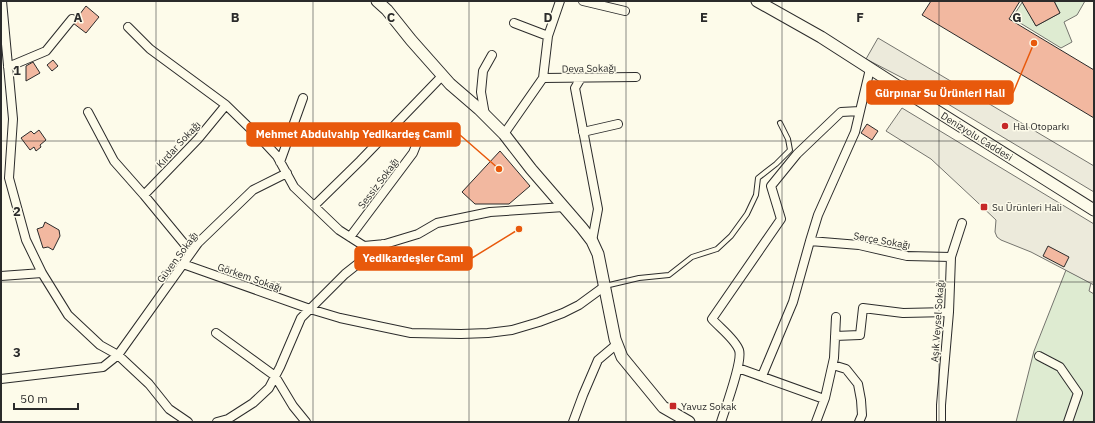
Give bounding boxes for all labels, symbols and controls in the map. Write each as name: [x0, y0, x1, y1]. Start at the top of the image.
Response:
text: A: [74, 9, 83, 26]
text: B: [231, 9, 240, 26]
text: C: [387, 9, 396, 26]
text: D: [543, 9, 553, 26]
text: E: [700, 9, 708, 26]
text: F: [856, 9, 864, 26]
text: G: [1012, 9, 1022, 26]
text: 1: [13, 62, 21, 79]
street label: Deva Sokağı: [562, 62, 616, 75]
callout: Gürpınar Su Ürünleri Hali: [867, 81, 1013, 104]
text: Gürpınar Su Ürünleri Hali: [875, 86, 1005, 100]
street label: Denizyolu Caddesi: [938, 109, 1015, 164]
street label: Kırdar Sokağı: [153, 118, 203, 170]
place label: Hal Otoparkı: [1013, 120, 1069, 133]
marker: Hal Otoparkı: [1000, 121, 1010, 131]
callout: Mehmet Abdulvahip Yedikardeş Camii: [247, 123, 460, 146]
text: Mehmet Abdulvahip Yedikardeş Camii: [256, 127, 452, 141]
street label: Sessiz Sokağı: [355, 155, 402, 211]
place label: Su Ürünleri Hali: [992, 201, 1062, 214]
marker: Su Ürünleri Hali: [979, 202, 989, 212]
text: 2: [13, 203, 21, 220]
street label: Güven Sokağı: [154, 229, 201, 285]
street label: Serçe Sokağı: [852, 229, 911, 252]
callout: Yedikardeşler Cami: [355, 247, 472, 270]
text: Yedikardeşler Cami: [363, 251, 463, 265]
street label: Görkem Sokağı: [216, 260, 284, 295]
street label: Aşık Veysel Sokağı: [928, 279, 947, 363]
text: 3: [13, 344, 21, 361]
scale bar: [14, 385, 78, 411]
text: 50 m: [20, 391, 48, 406]
place label: Yavuz Sokak: [681, 400, 737, 413]
marker: Yavuz Sokak: [668, 401, 678, 411]

